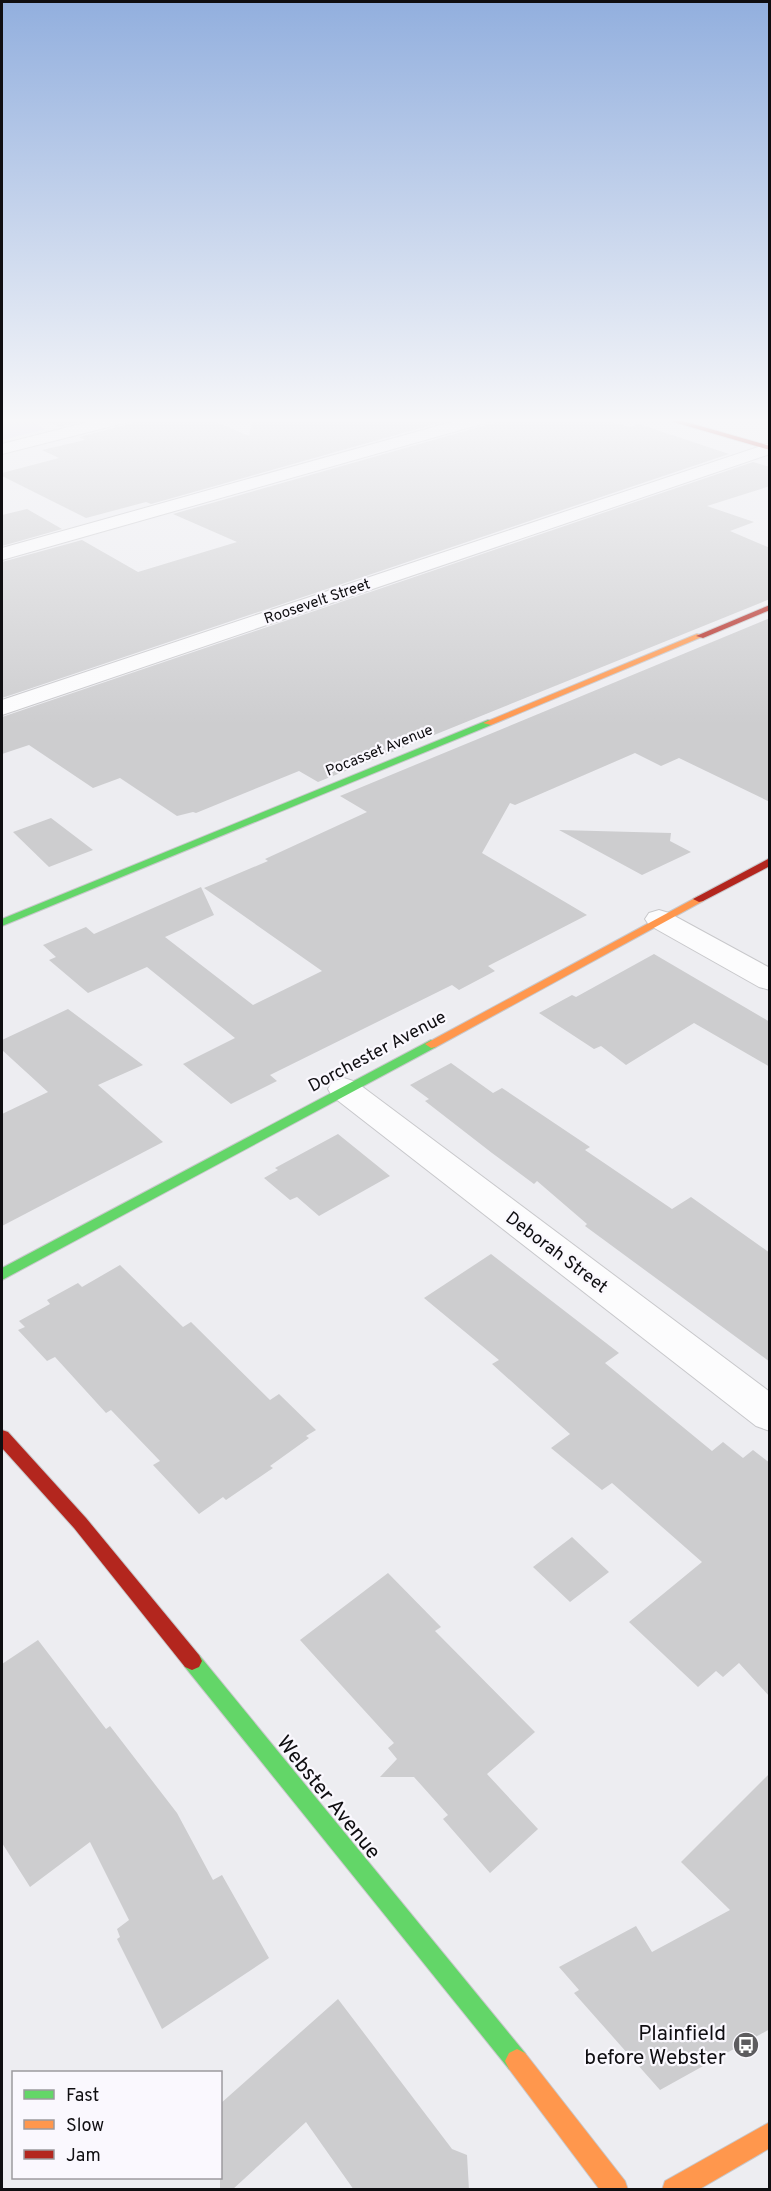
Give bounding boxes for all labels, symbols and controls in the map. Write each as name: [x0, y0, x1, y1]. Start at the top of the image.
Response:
street label: Roosevelt Street: [262, 575, 373, 630]
street label: Pocasset Avenue: [323, 721, 436, 782]
street label: Dorchester Avenue: [305, 1006, 451, 1098]
street label: Deborah Street: [500, 1207, 612, 1299]
street label: Webster Avenue: [270, 1731, 386, 1865]
place label: Plainfield before Webster: [584, 2021, 726, 2072]
bus stop icon: Plainfield before Webster: [731, 2030, 761, 2060]
legend: [12, 2071, 222, 2179]
text: Fast: [66, 2085, 99, 2108]
text: Slow: [66, 2115, 104, 2138]
text: Jam: [66, 2145, 101, 2168]

